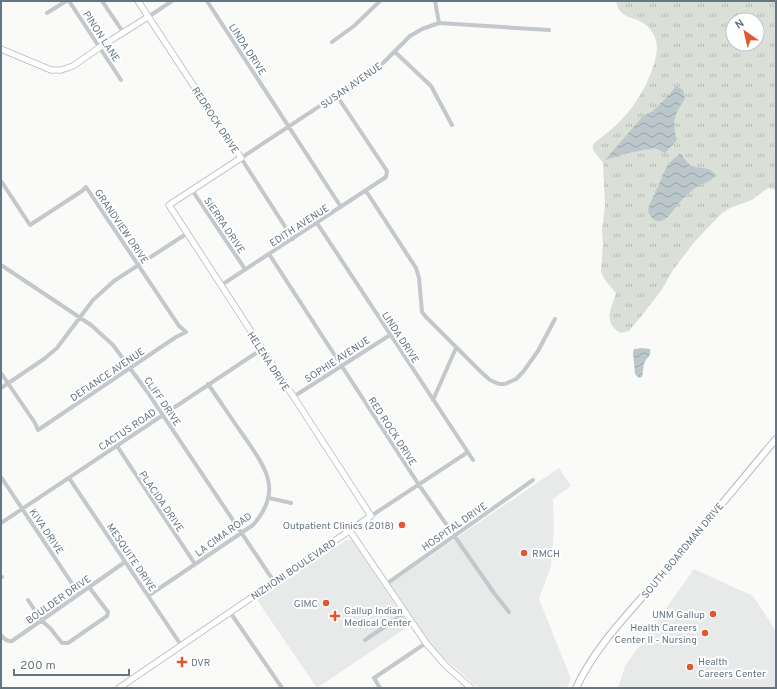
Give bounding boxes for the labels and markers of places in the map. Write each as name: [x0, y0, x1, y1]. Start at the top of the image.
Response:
place label: Outpatient Clinics (2018): [283, 520, 394, 533]
marker: Outpatient Clinics (2018): [397, 520, 407, 530]
marker: RMCH: [519, 548, 529, 558]
place label: RMCH: [532, 548, 560, 561]
place label: GIMC: [294, 598, 318, 611]
marker: GIMC: [321, 598, 331, 608]
place label: Gallup Indian Medical Center: [344, 605, 412, 630]
place label: UNM Gallup: [652, 609, 705, 622]
marker: UNM Gallup: [708, 609, 718, 619]
marker: Gallup Indian Medical Center: [329, 610, 341, 622]
place label: Health Careers Center II - Nursing: [615, 622, 697, 647]
marker: Health Careers Center II - Nursing: [700, 628, 710, 638]
marker: DVR: [176, 656, 188, 668]
place label: Health Careers Center: [698, 656, 766, 681]
place label: DVR: [191, 657, 210, 670]
marker: Health Careers Center: [685, 662, 695, 672]

